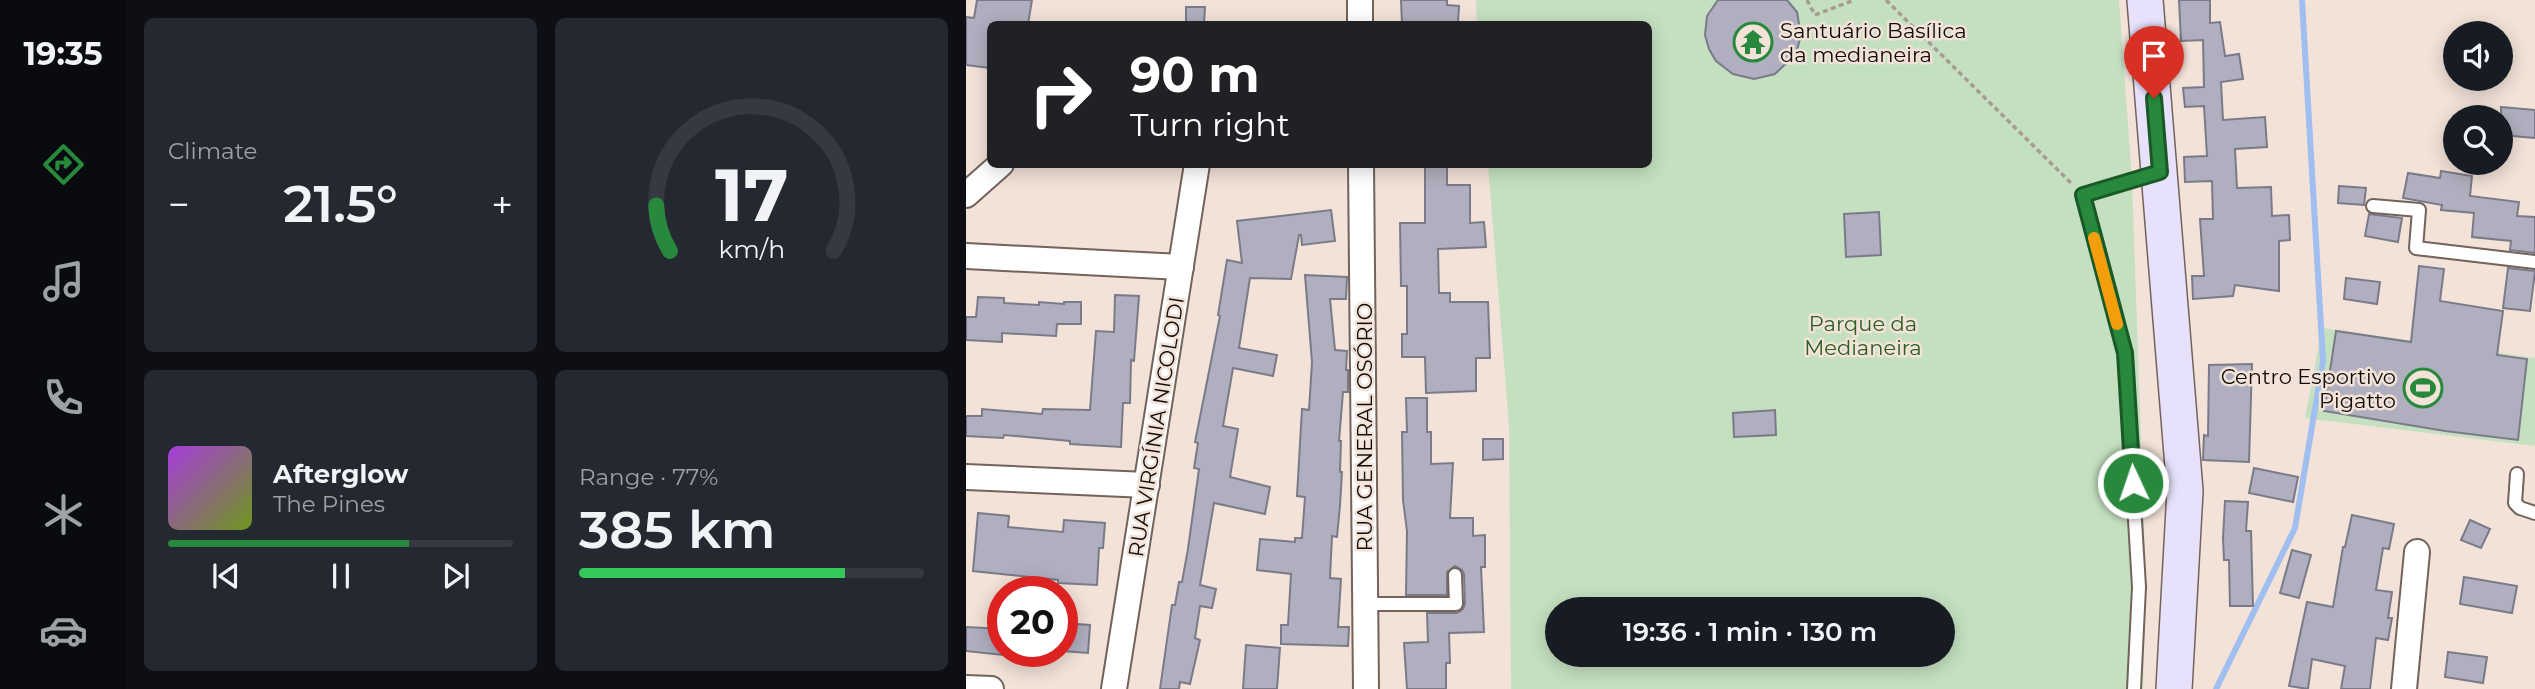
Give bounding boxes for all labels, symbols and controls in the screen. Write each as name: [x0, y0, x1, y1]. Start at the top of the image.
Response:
place label: Santuário Basílica da medianeira: [1780, 18, 1967, 67]
temple icon: Santuário Basílica da medianeira: [1732, 21, 1774, 63]
map controls: [2443, 21, 2513, 175]
button: sound: [2443, 21, 2513, 91]
pin: [2124, 26, 2184, 98]
text: 19:35: [24, 34, 102, 73]
icon: arrive: [2135, 37, 2173, 75]
text: 90 m: [1130, 45, 1260, 104]
icon: right: [1015, 49, 1106, 140]
text: Turn right: [1130, 105, 1290, 144]
button: search: [2443, 105, 2513, 175]
text: Climate: [168, 137, 257, 165]
icon: directions: [39, 140, 88, 189]
text: 17: [715, 151, 788, 239]
text: 21.5°: [283, 172, 398, 235]
text: −: [168, 181, 190, 228]
text: +: [491, 181, 513, 228]
text: km/h: [718, 234, 785, 264]
icon: music: [39, 257, 88, 306]
street label: RUA VIRGÍNIA NICOLODI: [1123, 295, 1189, 559]
street label: RUA GENERAL OSÓRIO: [1352, 303, 1377, 551]
park label: Parque da Medianeira: [1804, 311, 1922, 360]
place label: Centro Esportivo Pigatto: [2221, 364, 2396, 413]
sports icon: Centro Esportivo Pigatto: [2402, 367, 2444, 409]
icon: phone: [39, 373, 88, 422]
position arrow: [2096, 446, 2170, 520]
text: Afterglow: [273, 458, 408, 490]
text: Range · 77%: [579, 463, 718, 491]
icon: climate: [39, 490, 88, 539]
text: The Pines: [273, 490, 385, 518]
text: 385 km: [579, 498, 775, 561]
icon: previous: [207, 557, 245, 595]
icon: pause: [322, 557, 360, 595]
icon: next: [437, 557, 475, 595]
speed limit sign: 20: [987, 576, 1078, 667]
icon: car: [39, 606, 88, 655]
text: 19:36 · 1 min · 130 m: [1623, 616, 1877, 648]

